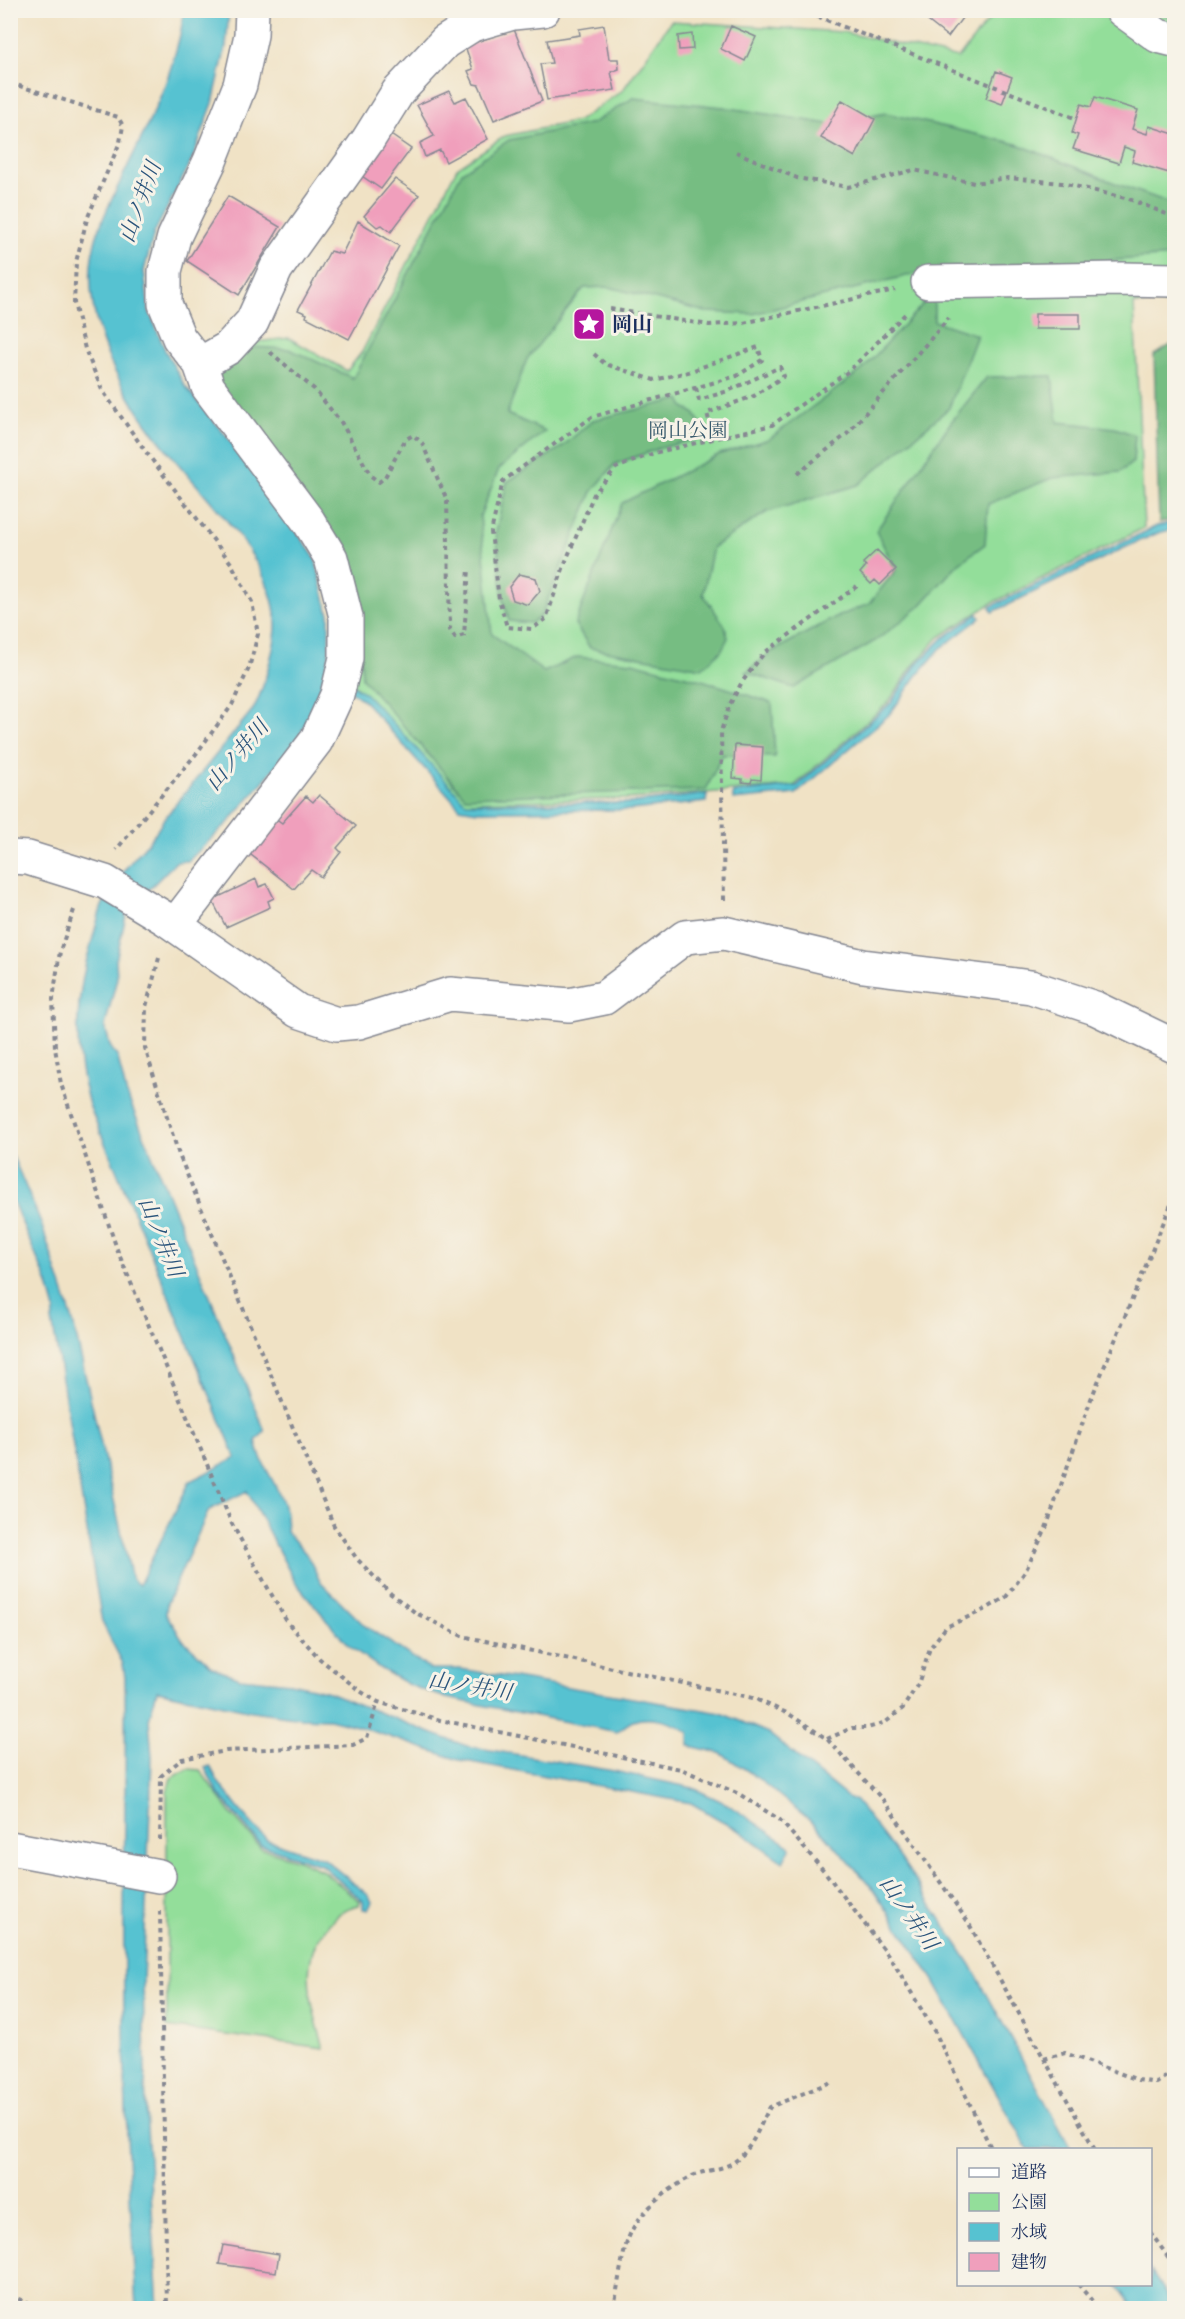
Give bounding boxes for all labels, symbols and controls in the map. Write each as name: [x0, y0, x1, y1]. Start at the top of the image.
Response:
water label: 山ノ井川: [111, 155, 169, 247]
place icon: 岡山: [571, 306, 607, 342]
place label: 岡山: [612, 309, 652, 338]
park label: 岡山公園: [648, 415, 728, 444]
water label: 山ノ井川: [198, 711, 277, 797]
water label: 山ノ井川: [131, 1192, 192, 1283]
water label: 山ノ井川: [426, 1664, 516, 1708]
water label: 山ノ井川: [873, 1869, 947, 1958]
legend: [957, 2148, 1152, 2286]
text: 道路: [1011, 2158, 1047, 2185]
text: 公園: [1011, 2188, 1047, 2215]
text: 水域: [1011, 2218, 1047, 2245]
text: 建物: [1011, 2248, 1047, 2275]

